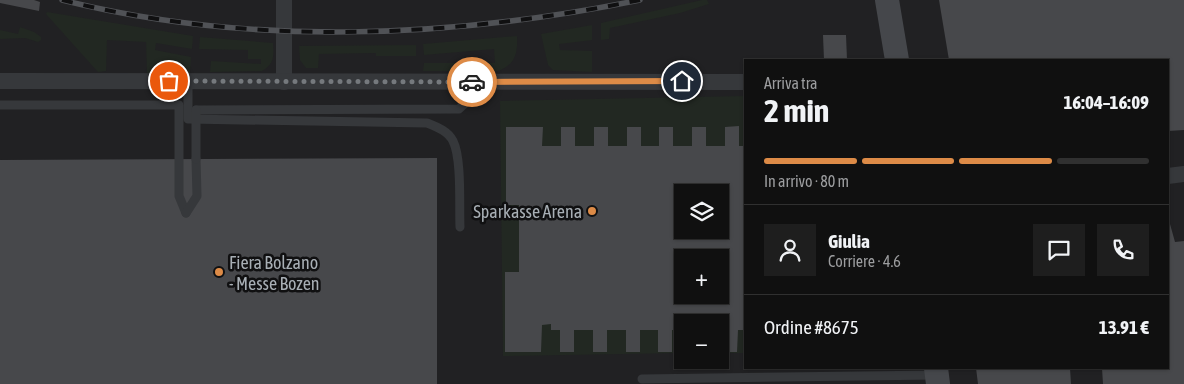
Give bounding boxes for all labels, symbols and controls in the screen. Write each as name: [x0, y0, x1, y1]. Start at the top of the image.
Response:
courier: [447, 57, 497, 107]
pin: [148, 60, 190, 102]
pin: [661, 60, 703, 102]
icon: bag: [155, 67, 183, 95]
icon: home: [668, 67, 696, 95]
icon: car: [458, 68, 486, 96]
text: Arriva tra: [764, 74, 817, 92]
text: 16:04–16:09: [1063, 91, 1149, 113]
text: 2 min: [764, 92, 829, 129]
text: In arrivo · 80 m: [764, 172, 849, 190]
map controls: [674, 184, 729, 369]
button: layers: [674, 184, 729, 239]
place label: Sparkasse Arena: [473, 201, 582, 222]
marker: Sparkasse Arena: [586, 205, 598, 217]
button: person: [764, 224, 816, 276]
button: chat: [1033, 224, 1085, 276]
button: phone: [1097, 224, 1149, 276]
text: Giulia: [828, 230, 870, 252]
button: +: [674, 249, 729, 304]
place label: Fiera Bolzano - Messe Bozen: [229, 252, 320, 294]
text: Corriere · 4.6: [828, 252, 901, 270]
marker: Fiera Bolzano - Messe Bozen: [213, 266, 225, 278]
button: −: [674, 314, 729, 369]
text: Ordine #8675: [764, 316, 859, 338]
text: 13.91 €: [1099, 316, 1149, 338]

